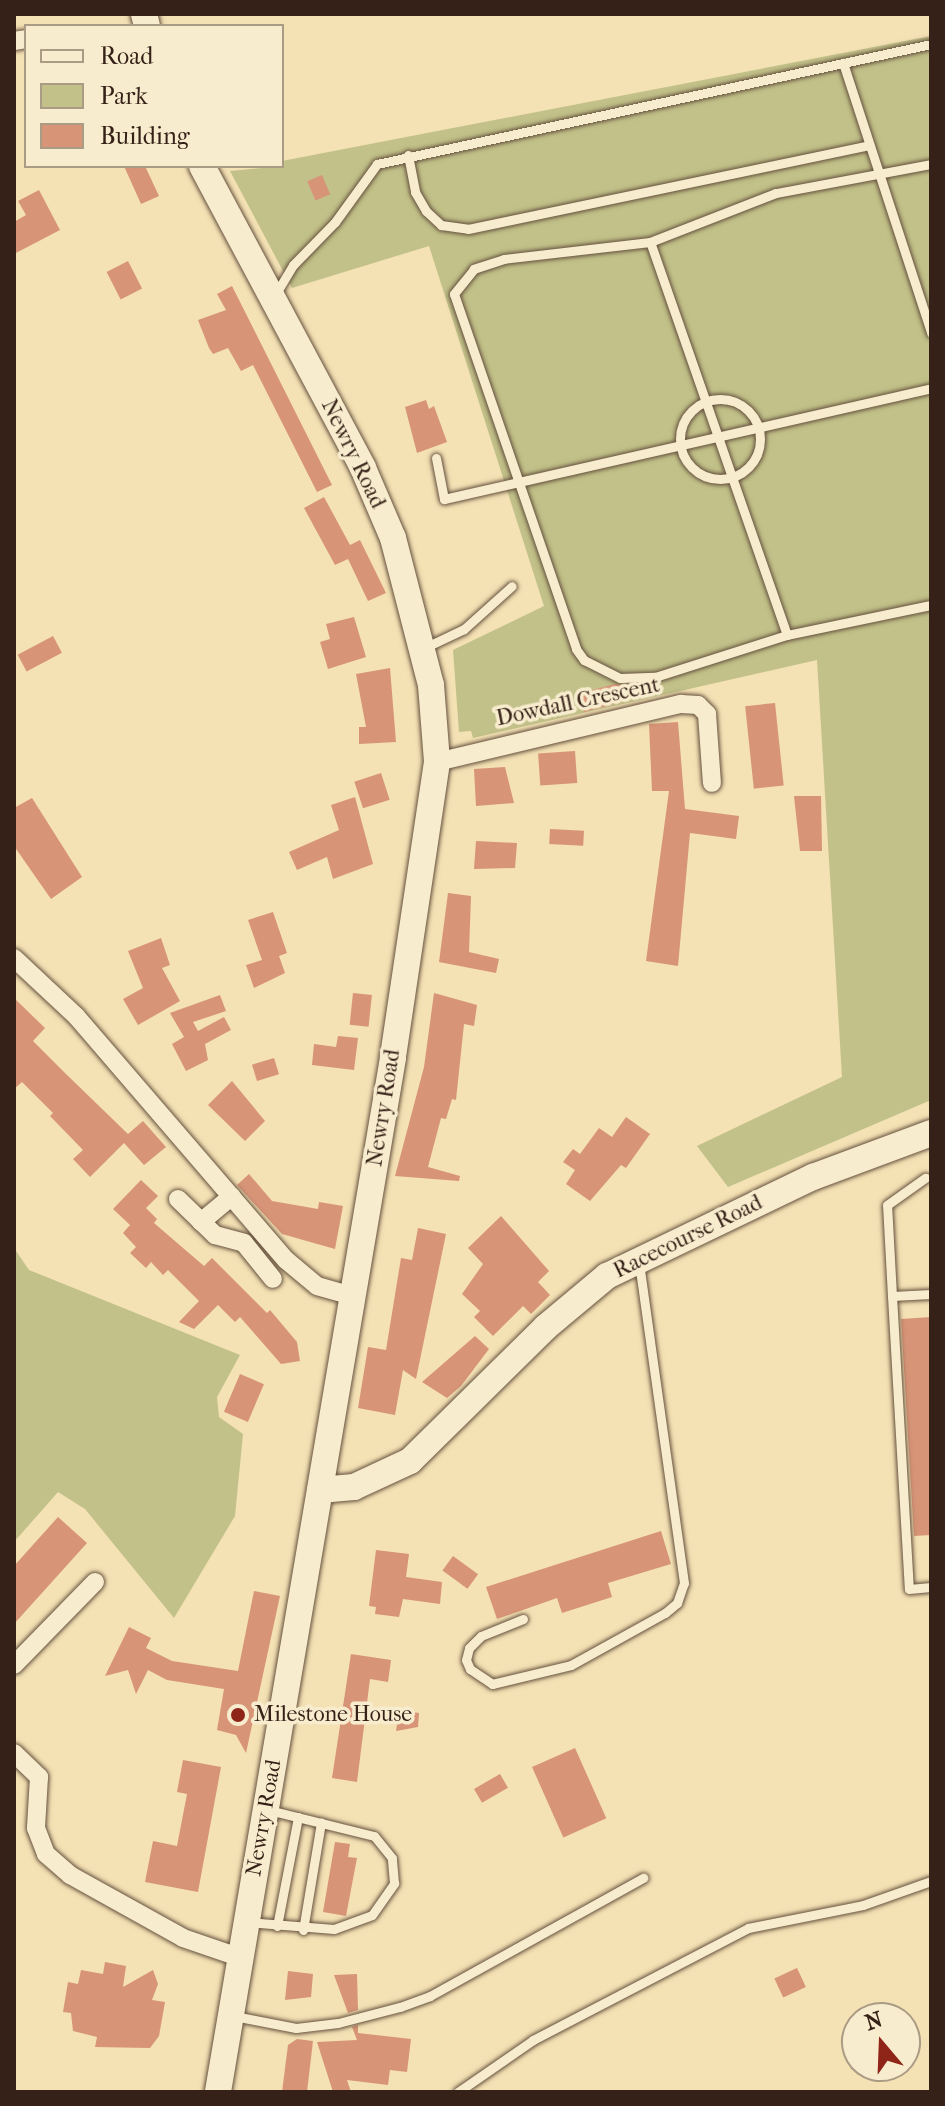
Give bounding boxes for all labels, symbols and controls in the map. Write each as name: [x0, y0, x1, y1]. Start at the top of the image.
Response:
legend: [24, 24, 284, 168]
text: Road: [100, 42, 153, 70]
text: Park: [100, 82, 148, 110]
text: Building: [100, 122, 190, 150]
street label: Newry Road: [315, 395, 391, 513]
street label: Dowdall Crescent: [494, 672, 662, 732]
street label: Newry Road: [362, 1048, 406, 1168]
street label: Racecourse Road: [609, 1190, 767, 1284]
place label: Milestone House: [254, 1702, 412, 1728]
marker: Milestone House: [229, 1706, 247, 1724]
street label: Newry Road: [241, 1758, 287, 1878]
north arrow: [841, 2002, 921, 2082]
text: N: [862, 2006, 886, 2036]

